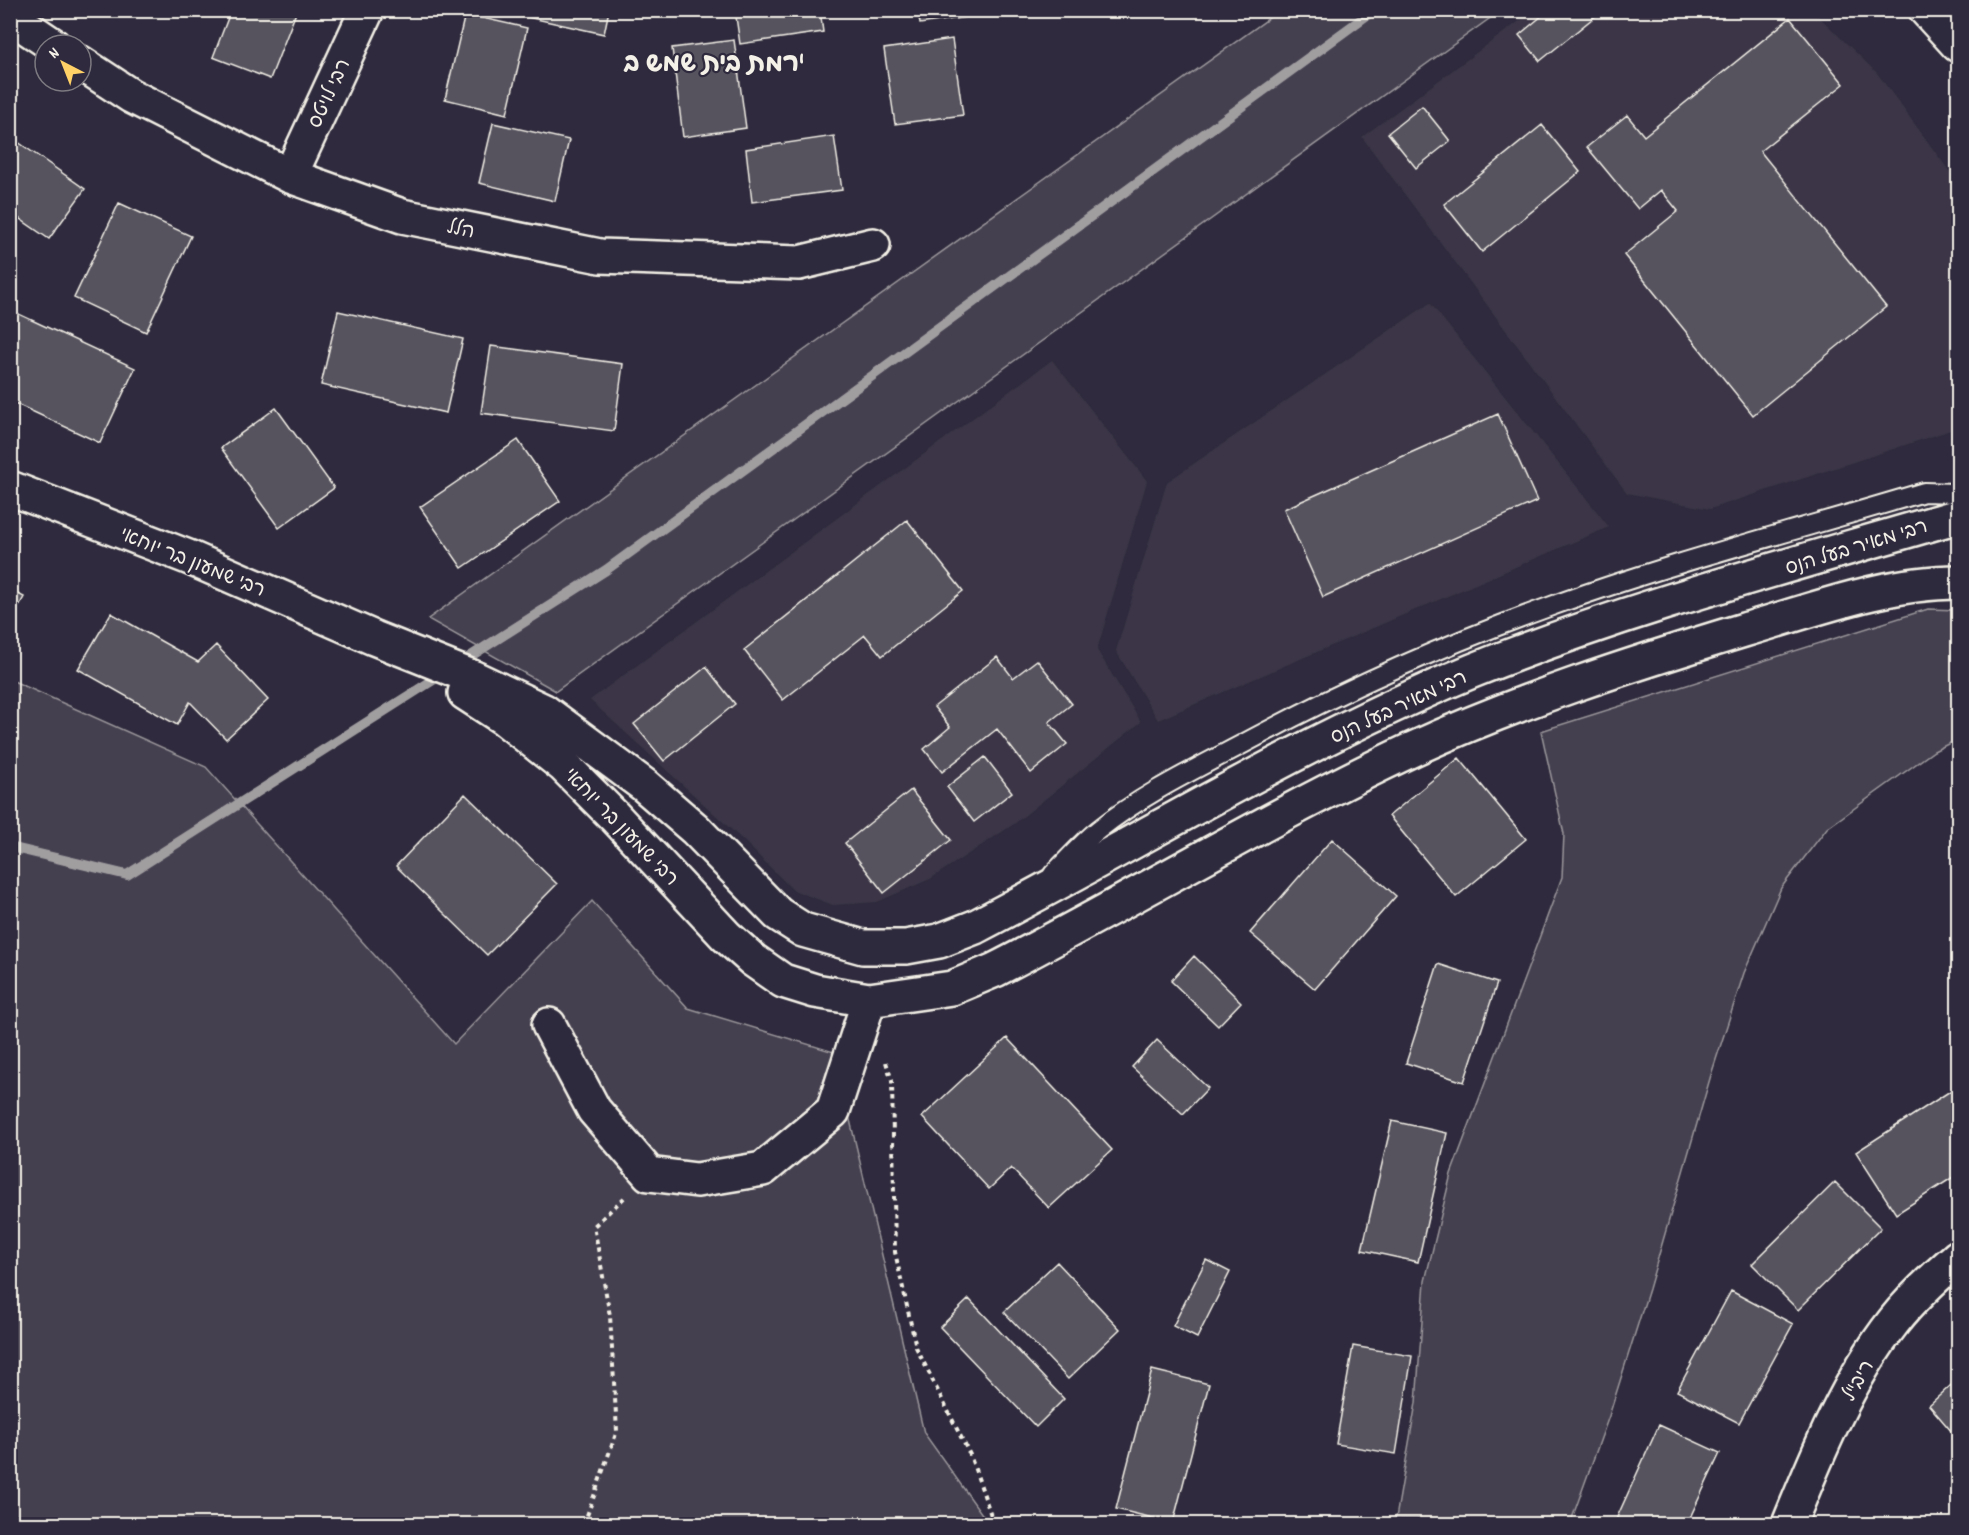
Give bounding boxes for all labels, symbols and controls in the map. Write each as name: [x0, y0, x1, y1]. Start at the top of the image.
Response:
north arrow: [33, 33, 93, 93]
text: N: [44, 42, 65, 65]
district label: רמת בית שמש ב': [623, 47, 804, 84]
street label: רבי לויטס: [302, 55, 359, 134]
street label: הלל: [444, 214, 477, 248]
street label: רבי מאיר בעל הנס: [1782, 514, 1932, 584]
street label: רבי שמעון בר יוחאי: [115, 522, 269, 606]
street label: רבי מאיר בעל הנס: [1326, 665, 1472, 753]
street label: רבי שמעון בר יוחאי: [556, 763, 684, 893]
street label: ריב"ל: [1837, 1356, 1883, 1407]

